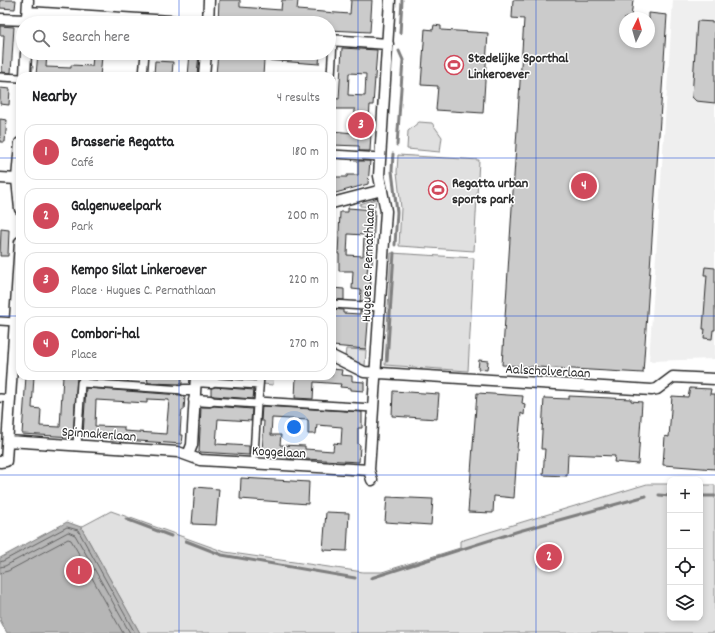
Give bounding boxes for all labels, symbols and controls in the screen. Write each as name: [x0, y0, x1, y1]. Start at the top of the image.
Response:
north arrow: [619, 12, 655, 48]
search box: [16, 16, 336, 60]
icon: search: [30, 27, 52, 49]
text: Search here: [62, 27, 130, 49]
place label: Stedelijke Sporthal Linkeroever: [468, 49, 569, 85]
sports icon: Stedelijke Sporthal Linkeroever: [443, 54, 465, 76]
text: Nearby: [32, 86, 76, 110]
text: 4 results: [277, 89, 320, 108]
pin: 3: [348, 110, 374, 140]
text: Brasserie Regatta: [71, 132, 174, 154]
text: 1: [45, 143, 47, 162]
text: 180 m: [292, 143, 319, 162]
text: Café: [71, 154, 94, 173]
pin: 4: [571, 171, 597, 201]
place label: Regatta urban sports park: [452, 174, 529, 210]
sports icon: Regatta urban sports park: [427, 179, 449, 201]
text: Galgenweelpark: [71, 196, 161, 218]
street label: Hugues C. Pernathlaan: [357, 204, 381, 323]
text: 2: [43, 207, 49, 226]
text: 200 m: [287, 207, 319, 226]
text: Park: [71, 218, 93, 237]
text: Kempo Silat Linkeroever: [71, 260, 207, 282]
text: 3: [43, 271, 49, 290]
text: 220 m: [289, 271, 319, 290]
text: Place · Hugues C. Pernathlaan: [71, 282, 216, 301]
text: Combori-hal: [71, 324, 139, 346]
text: 4: [43, 335, 49, 354]
text: 270 m: [289, 335, 319, 354]
text: Place: [71, 346, 97, 365]
street label: Aalscholverlaan: [505, 360, 591, 384]
your location: [284, 417, 304, 437]
street label: Spinnakerlaan: [61, 422, 137, 448]
street label: Koggelaan: [251, 442, 306, 464]
map controls: [667, 477, 703, 621]
button: +: [667, 477, 703, 513]
button: −: [667, 513, 703, 549]
pin: 2: [536, 542, 562, 572]
button: locate: [667, 549, 703, 585]
pin: 1: [66, 556, 92, 586]
button: layers: [667, 585, 703, 621]

